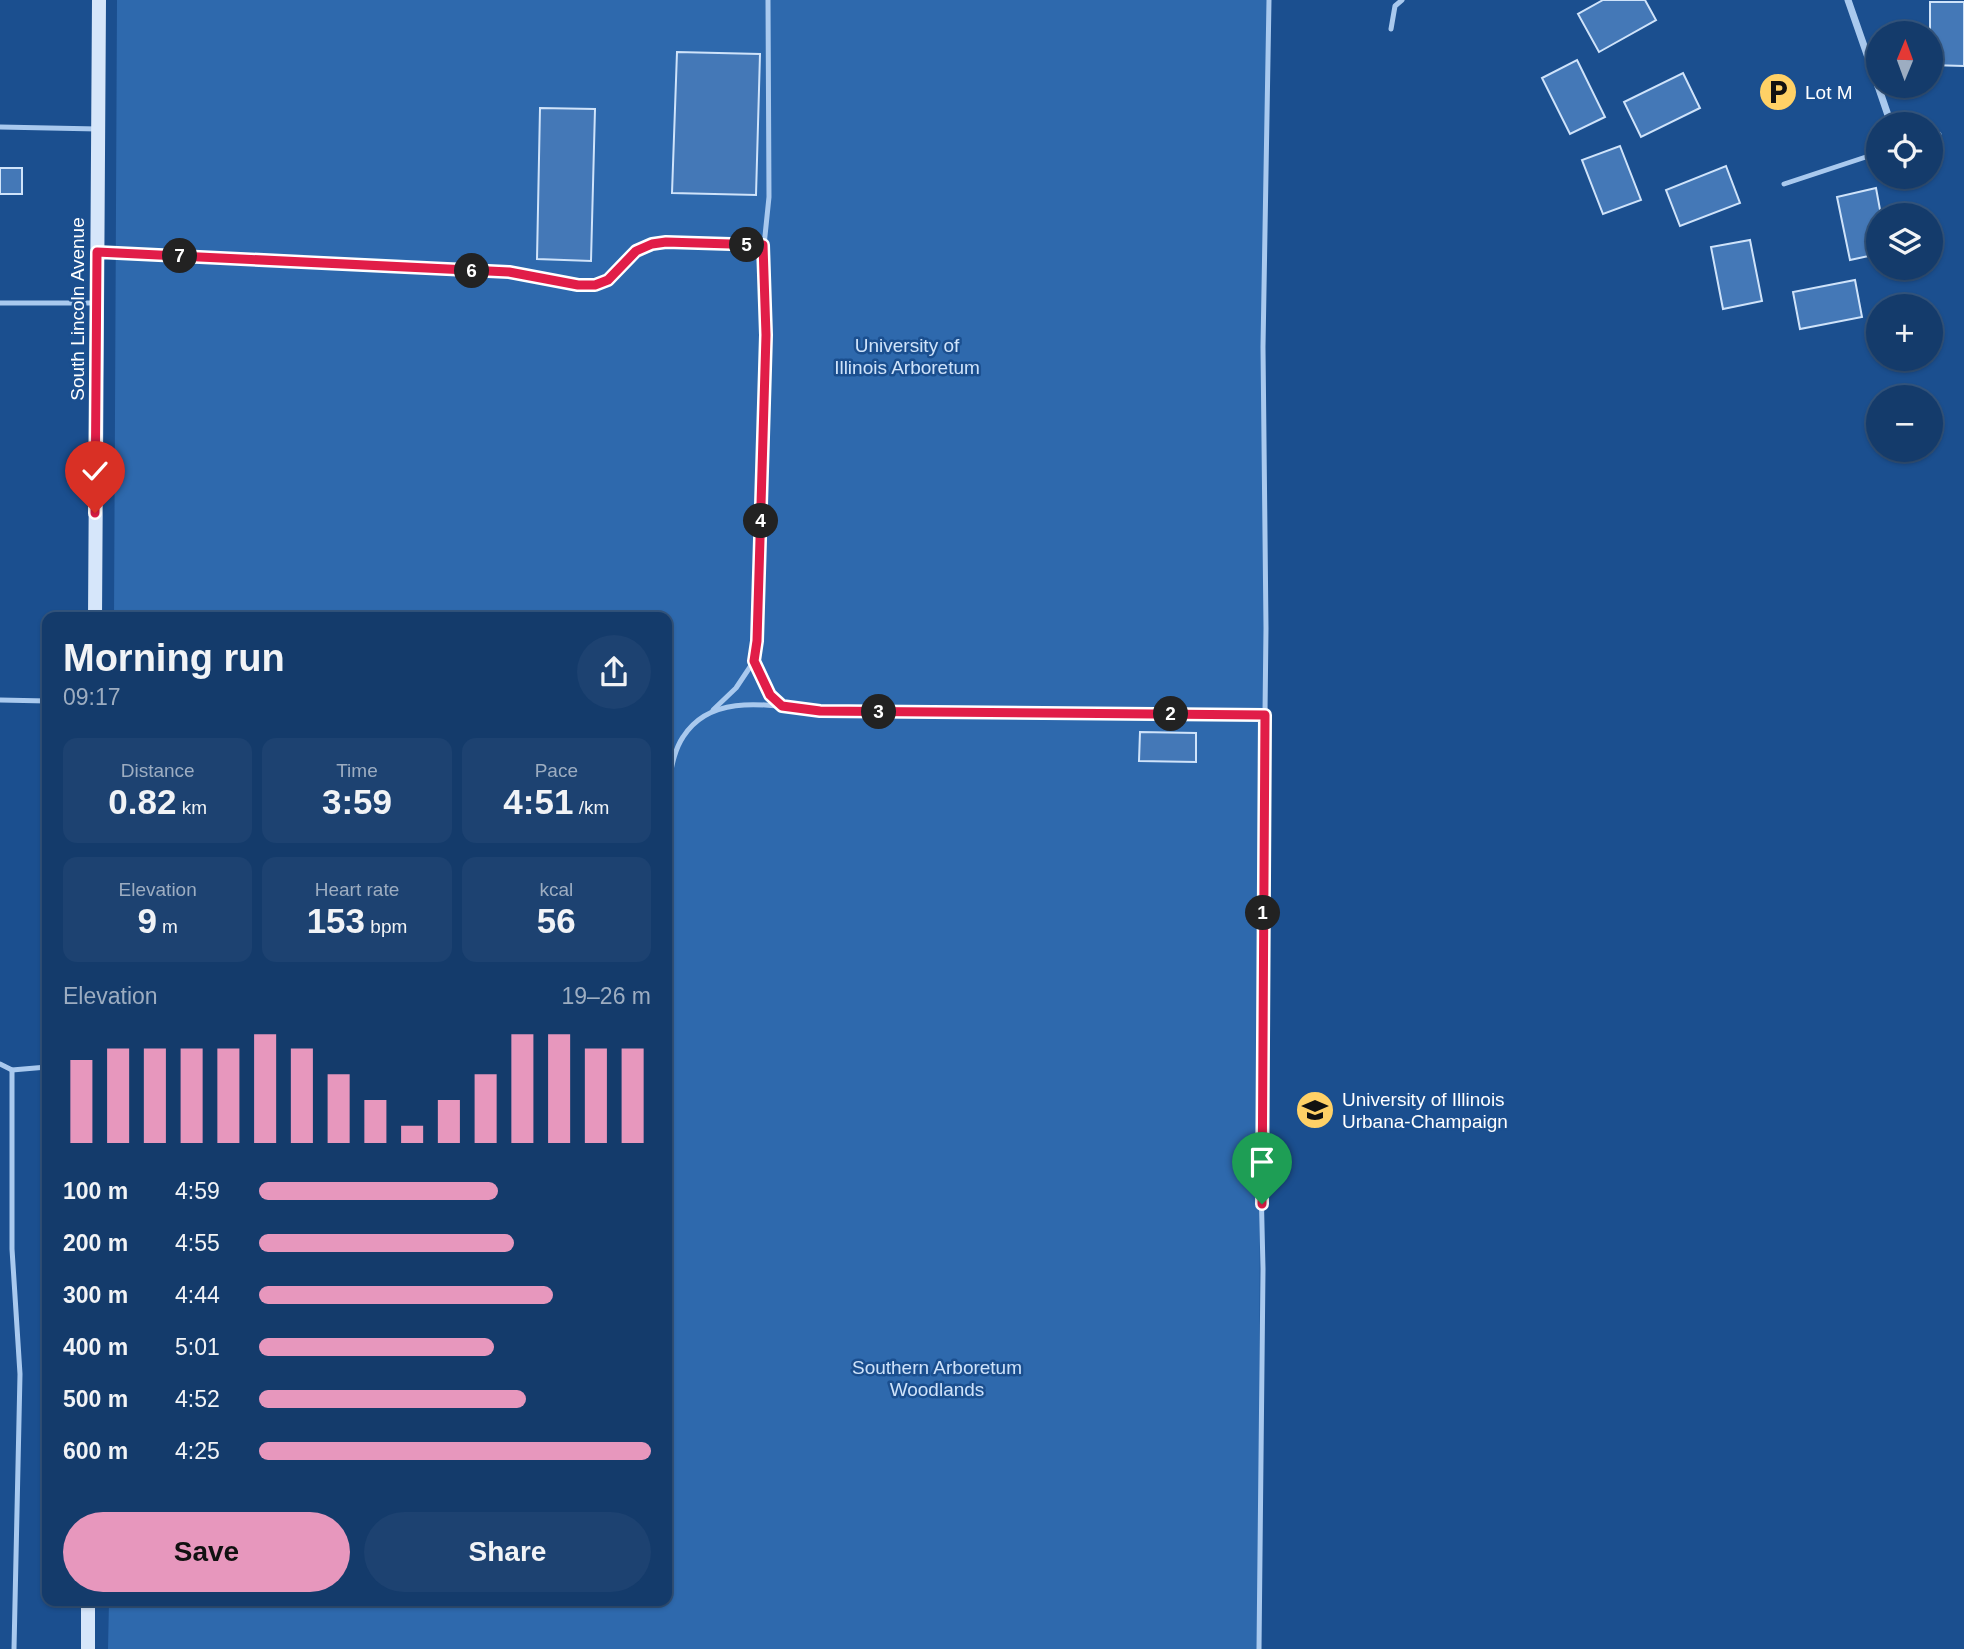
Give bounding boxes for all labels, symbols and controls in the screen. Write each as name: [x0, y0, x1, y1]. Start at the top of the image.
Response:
north arrow: [1866, 21, 1942, 98]
map controls: [1866, 21, 1943, 462]
parking icon: Lot M: [1757, 71, 1799, 113]
place label: Lot M: [1805, 82, 1853, 103]
button: locate: [1866, 112, 1943, 189]
button: layers: [1866, 203, 1943, 280]
street label: South Lincoln Avenue: [67, 217, 88, 401]
pin: 5: [730, 228, 764, 262]
text: 5: [741, 234, 752, 255]
pin: 7: [162, 238, 198, 274]
text: 7: [174, 245, 185, 266]
pin: 6: [454, 254, 490, 288]
text: 6: [466, 260, 477, 281]
button: +: [1866, 294, 1943, 371]
park label: University of Illinois Arboretum: [834, 335, 980, 378]
button: −: [1866, 385, 1943, 462]
pin: [65, 441, 125, 513]
icon: check: [76, 452, 114, 490]
pin: 4: [744, 504, 778, 538]
text: 4: [755, 510, 766, 531]
button: share: [577, 635, 651, 709]
text: Morning run: [63, 637, 285, 679]
text: 09:17: [63, 684, 121, 710]
pin: 3: [862, 694, 896, 730]
pin: 2: [1154, 696, 1188, 732]
text: 3: [873, 701, 884, 722]
text: 2: [1165, 703, 1176, 724]
text: Distance: [121, 760, 195, 781]
text: Time: [336, 760, 378, 781]
text: Pace: [535, 760, 578, 781]
text: 0.82: [108, 782, 176, 821]
text: 3:59: [322, 782, 392, 821]
text: 4:51: [503, 782, 573, 821]
text: km: [176, 797, 207, 818]
text: /km: [573, 797, 609, 818]
text: Elevation: [119, 879, 197, 900]
text: Heart rate: [315, 879, 399, 900]
text: kcal: [539, 879, 573, 900]
pin: 1: [1246, 895, 1280, 930]
text: 9: [137, 901, 157, 940]
text: 153: [307, 901, 365, 940]
text: 56: [537, 901, 576, 940]
text: 1: [1257, 902, 1268, 923]
text: m: [157, 916, 178, 937]
text: bpm: [365, 916, 407, 937]
text: Elevation: [63, 983, 158, 1009]
text: 19–26 m: [561, 983, 651, 1009]
school or university icon: University of Illinois Urbana-Champaign: [1294, 1089, 1336, 1131]
place label: University of Illinois Urbana-Champaign: [1342, 1089, 1508, 1132]
pin: [1232, 1132, 1292, 1204]
icon: arrive: [1243, 1143, 1281, 1181]
text: 100 m: [63, 1178, 128, 1204]
text: 4:59: [175, 1178, 220, 1204]
text: 200 m: [63, 1230, 128, 1256]
text: 4:55: [175, 1230, 220, 1256]
text: 300 m: [63, 1282, 128, 1308]
text: 4:44: [175, 1282, 220, 1308]
text: 400 m: [63, 1334, 128, 1360]
text: 5:01: [175, 1334, 220, 1360]
park label: Southern Arboretum Woodlands: [852, 1357, 1022, 1400]
text: 500 m: [63, 1386, 128, 1412]
text: 4:52: [175, 1386, 220, 1412]
text: 600 m: [63, 1438, 128, 1464]
text: 4:25: [175, 1438, 220, 1464]
button: Save: [63, 1512, 350, 1592]
button: Share: [364, 1512, 651, 1592]

